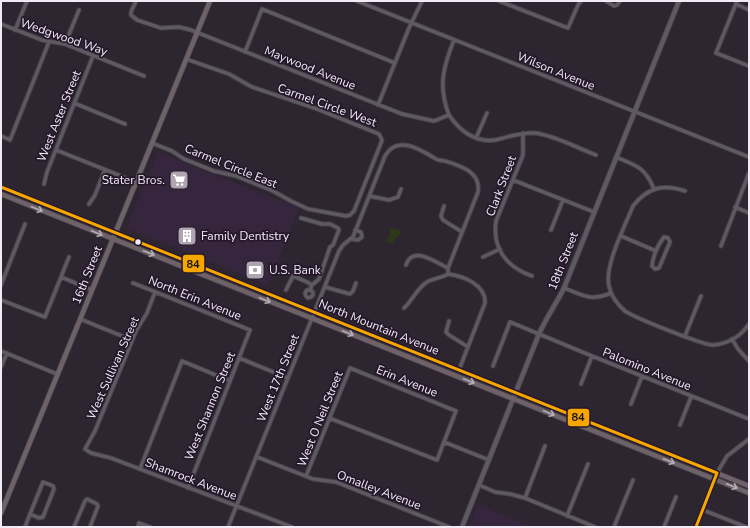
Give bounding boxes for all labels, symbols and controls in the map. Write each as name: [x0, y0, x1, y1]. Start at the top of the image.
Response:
street label: Wedgwood Way: [18, 15, 111, 60]
street label: Maywood Avenue: [262, 42, 358, 94]
street label: Wilson Avenue: [515, 48, 597, 94]
street label: West Aster Street: [33, 67, 85, 164]
street label: Carmel Circle West: [275, 80, 379, 131]
street label: Carmel Circle East: [182, 140, 280, 192]
street label: Clark Street: [482, 152, 520, 219]
supermarket icon: Stater Bros.: [168, 169, 190, 191]
place label: Stater Bros.: [102, 172, 165, 188]
one-way arrow: [31, 205, 43, 213]
building icon: Family Dentistry: [176, 225, 198, 247]
place label: Family Dentistry: [201, 228, 290, 244]
one-way arrow: [91, 229, 103, 237]
street label: 18th Street: [544, 229, 582, 292]
unlabelled marker: [133, 237, 143, 247]
street label: 16th Street: [68, 243, 106, 306]
one-way arrow: [142, 250, 154, 258]
line badge: 84: [182, 254, 205, 273]
text: 84: [186, 257, 200, 272]
bank icon: U.S. Bank: [244, 259, 266, 281]
place label: U.S. Bank: [269, 262, 322, 278]
street label: North Erin Avenue: [146, 272, 244, 324]
street label: North Mountain Avenue: [316, 295, 442, 359]
one-way arrow: [259, 296, 271, 304]
street label: West Sullivan Street: [83, 313, 143, 422]
one-way arrow: [342, 330, 354, 337]
street label: West 17th Street: [253, 331, 303, 424]
street label: Palomino Avenue: [600, 344, 694, 394]
street label: West Shannon Street: [181, 349, 239, 462]
street label: Erin Avenue: [374, 361, 440, 401]
street label: West O Neil Street: [294, 368, 347, 469]
one-way arrow: [462, 378, 474, 385]
line badge: 84: [567, 408, 590, 427]
one-way arrow: [542, 410, 554, 418]
text: 84: [571, 410, 585, 425]
street label: Shamrock Avenue: [143, 454, 239, 504]
one-way arrow: [663, 458, 675, 466]
street label: Omalley Avenue: [334, 467, 424, 513]
one-way arrow: [725, 483, 737, 491]

